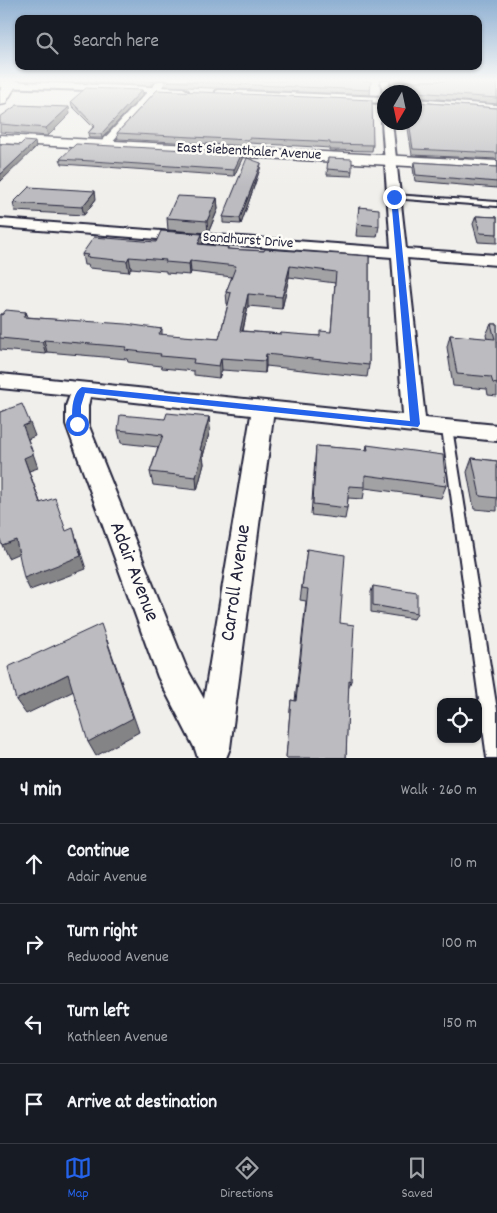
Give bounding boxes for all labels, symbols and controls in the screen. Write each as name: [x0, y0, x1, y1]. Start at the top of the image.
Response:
search box: [15, 15, 482, 70]
icon: search: [33, 29, 61, 57]
text: Search here: [73, 29, 159, 56]
north arrow: [377, 85, 422, 130]
street label: East Siebenthaler Avenue: [176, 137, 322, 167]
route end: [383, 186, 406, 209]
street label: Sandhurst Drive: [202, 227, 294, 255]
route start: [66, 413, 89, 436]
street label: Adair Avenue: [100, 518, 166, 626]
street label: Carroll Avenue: [214, 523, 260, 643]
map controls: [437, 698, 482, 743]
button: locate: [437, 698, 482, 743]
text: 4 min: [20, 776, 62, 806]
text: Walk · 260 m: [401, 779, 477, 802]
text: Continue: [67, 839, 129, 866]
icon: ahead: [20, 850, 48, 878]
text: 10 m: [450, 852, 477, 875]
text: Adair Avenue: [67, 866, 147, 889]
text: Turn right: [67, 919, 138, 946]
icon: right: [20, 930, 48, 958]
text: 100 m: [441, 932, 477, 955]
text: Redwood Avenue: [67, 946, 169, 969]
text: Turn left: [67, 999, 130, 1026]
icon: left: [20, 1010, 48, 1038]
text: 150 m: [443, 1012, 477, 1035]
text: Kathleen Avenue: [67, 1026, 168, 1049]
icon: arrive: [20, 1090, 48, 1118]
text: Arrive at destination: [67, 1090, 217, 1117]
tab: Map: [64, 1154, 92, 1204]
tab: Directions: [220, 1154, 273, 1204]
tab: Saved: [402, 1154, 433, 1204]

